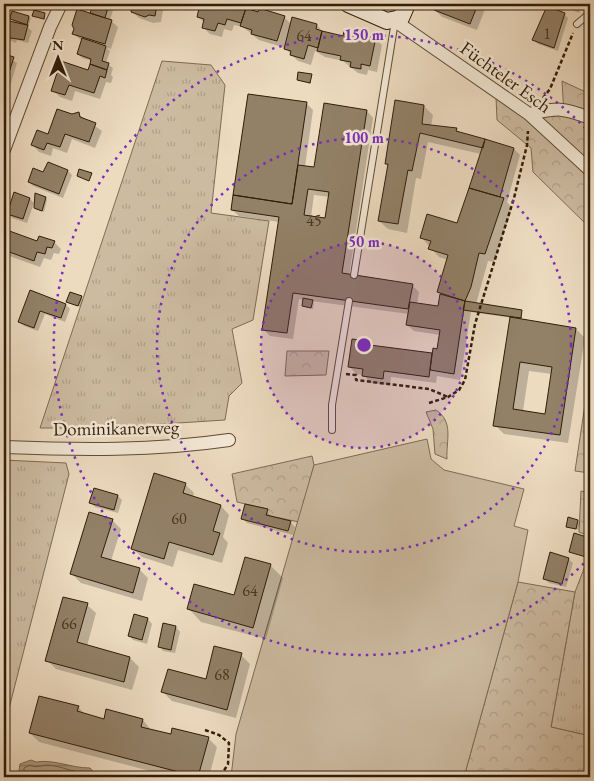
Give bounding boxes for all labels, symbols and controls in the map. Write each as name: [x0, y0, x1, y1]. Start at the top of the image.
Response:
house number: 1: [543, 23, 551, 44]
house number: 64: [296, 25, 312, 46]
text: 150 m: [344, 25, 384, 44]
north arrow: [32, 32, 82, 82]
street label: Füchteler Esch: [455, 35, 557, 119]
text: N: [52, 36, 64, 54]
text: 100 m: [344, 128, 384, 147]
house number: 45: [306, 210, 322, 231]
text: 50 m: [348, 232, 380, 251]
centre of rings: [355, 336, 373, 354]
street label: Dominikanerweg: [53, 414, 180, 442]
house number: 60: [171, 508, 187, 529]
house number: 64: [242, 580, 258, 601]
house number: 66: [61, 613, 77, 634]
house number: 68: [214, 664, 230, 685]

